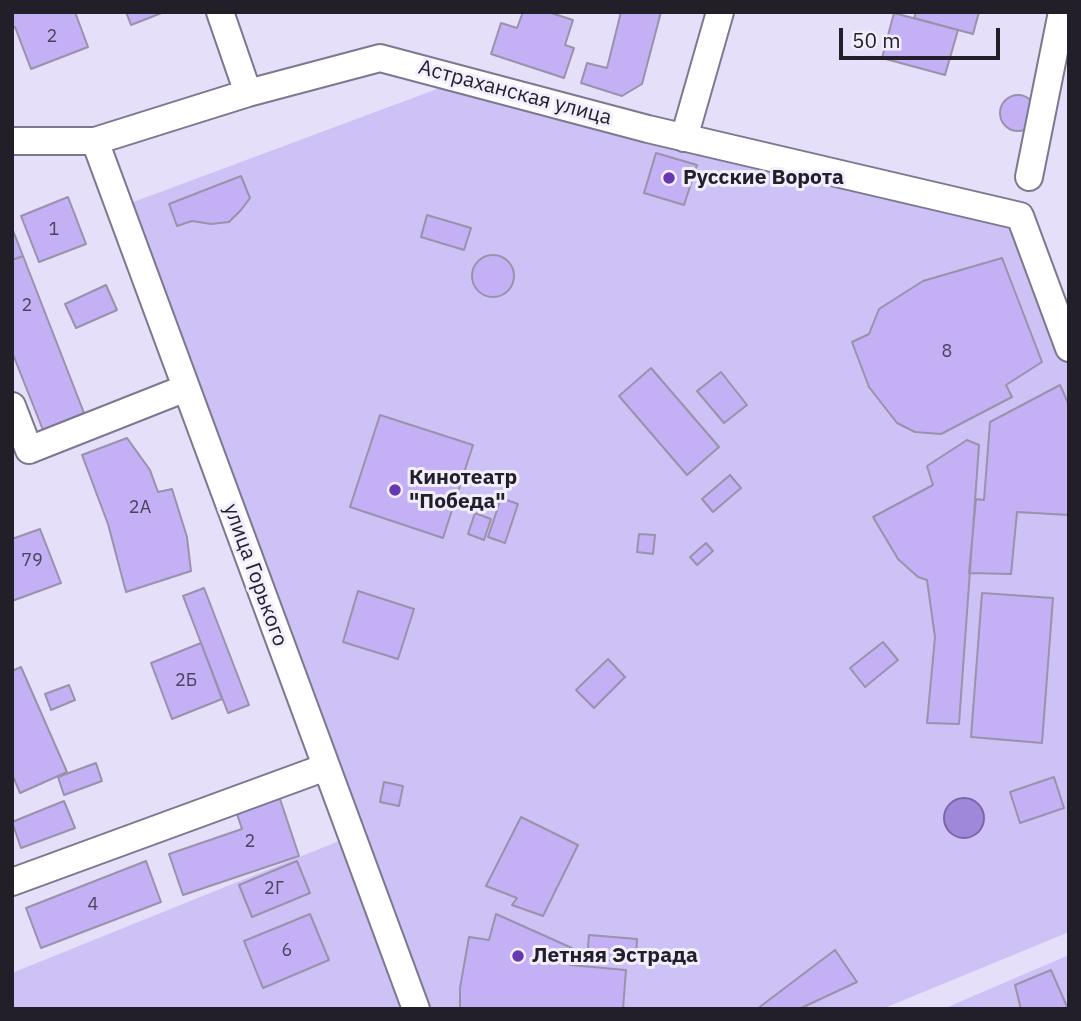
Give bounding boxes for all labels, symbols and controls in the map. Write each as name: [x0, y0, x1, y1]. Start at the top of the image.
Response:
scale bar: [843, 14, 1004, 58]
house number: 2: [47, 26, 57, 48]
text: 50 m: [852, 26, 901, 54]
street label: Астраханская улица: [416, 55, 614, 131]
place label: Русские Ворота: [683, 165, 844, 191]
marker: Русские Ворота: [661, 170, 677, 186]
house number: 1: [49, 219, 59, 241]
house number: 2: [22, 295, 32, 317]
house number: 8: [942, 341, 952, 363]
place label: Кинотеатр "Победа": [409, 465, 517, 515]
marker: Кинотеатр "Победа": [387, 482, 403, 498]
house number: 2А: [129, 497, 151, 519]
street label: улица Горького: [218, 500, 292, 650]
house number: 79: [21, 550, 43, 572]
house number: 2Б: [175, 670, 197, 692]
house number: 2: [245, 831, 255, 853]
house number: 2Г: [264, 878, 284, 900]
house number: 4: [88, 894, 98, 916]
house number: 6: [282, 940, 292, 962]
place label: Летняя Эстрада: [532, 943, 698, 969]
marker: Летняя Эстрада: [510, 948, 526, 964]

